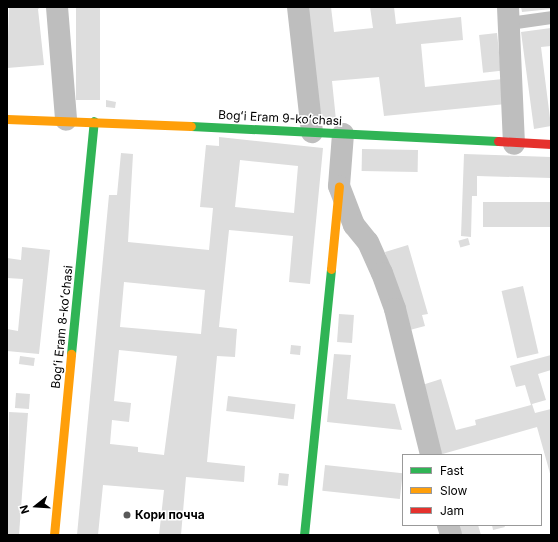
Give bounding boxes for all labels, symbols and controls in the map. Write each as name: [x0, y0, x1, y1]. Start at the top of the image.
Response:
street label: Bogʻi Eram 9-koʻchasi: [218, 108, 342, 128]
street label: Bogʻi Eram 8-koʻchasi: [48, 265, 76, 389]
legend: [402, 454, 542, 526]
text: Fast: [440, 463, 464, 478]
text: Slow: [440, 483, 467, 498]
north arrow: [16, 486, 56, 526]
text: N: [17, 503, 32, 516]
text: Jam: [440, 503, 464, 518]
place label: Кори почча: [135, 508, 205, 522]
marker: Кори почча: [122, 510, 132, 520]

